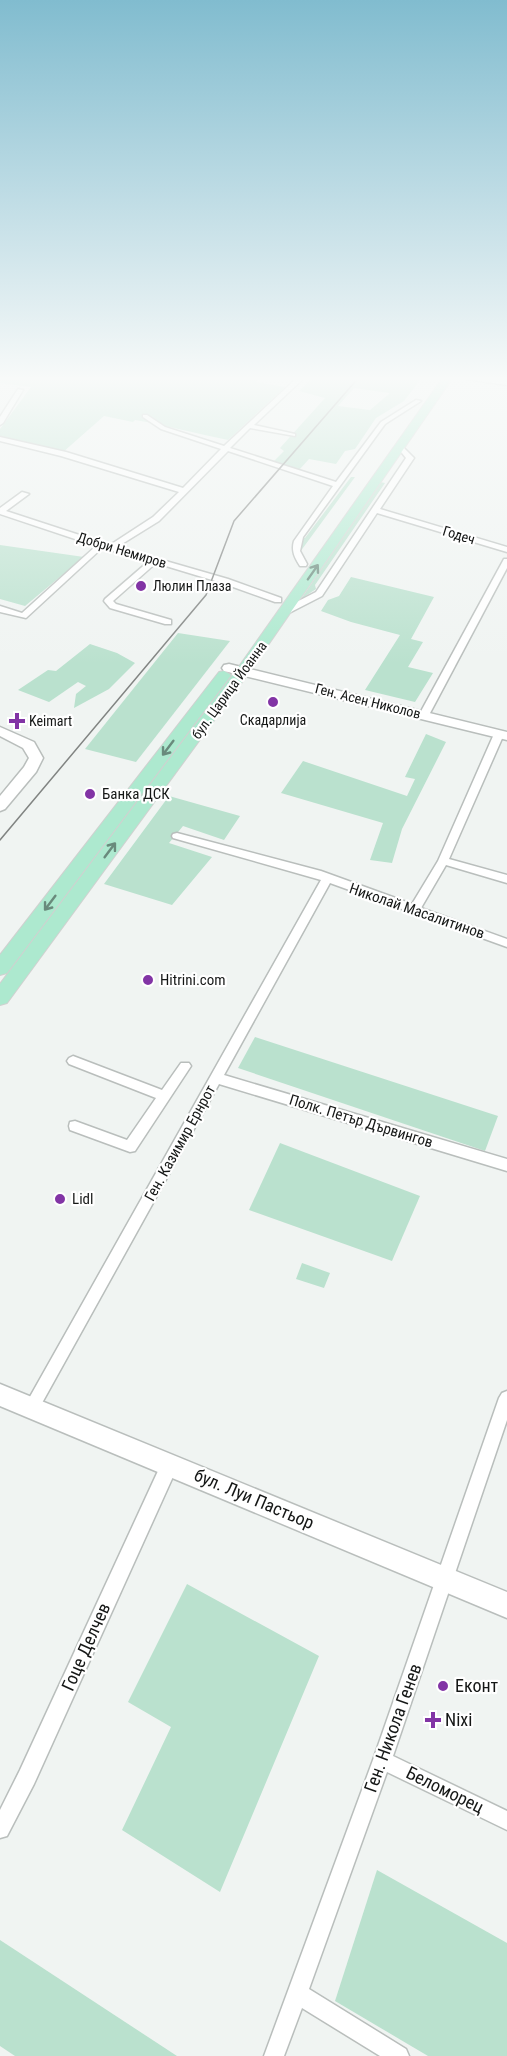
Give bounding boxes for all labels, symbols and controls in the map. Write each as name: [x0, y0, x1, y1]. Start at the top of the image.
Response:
street label: Годеч: [441, 523, 477, 547]
street label: Добри Немиров: [75, 529, 169, 571]
one-way arrow: [307, 564, 319, 580]
place label: Люлин Плаза: [153, 578, 232, 594]
marker: Люлин Плаза: [134, 579, 148, 593]
street label: бул. Царица Йоанна: [188, 638, 270, 742]
street label: Ген. Асен Николов: [314, 680, 422, 722]
marker: Скадарлиjа: [266, 695, 280, 709]
place label: Скадарлиjа: [240, 712, 306, 728]
place label: Keimart: [29, 713, 72, 729]
marker: Keimart: [10, 714, 24, 728]
one-way arrow: [162, 739, 175, 755]
place label: Банка ДСК: [102, 785, 170, 803]
marker: Банка ДСК: [83, 787, 97, 801]
one-way arrow: [104, 842, 117, 858]
street label: Николай Масалитинов: [347, 879, 487, 943]
one-way arrow: [44, 894, 56, 910]
place label: Hitrini.com: [160, 971, 226, 989]
marker: Hitrini.com: [141, 973, 155, 987]
street label: Ген. Казимир Ернрот: [141, 1082, 219, 1204]
street label: Полк. Петър Дървингов: [287, 1091, 435, 1151]
place label: Lidl: [72, 1190, 93, 1208]
marker: Lidl: [53, 1192, 67, 1206]
street label: бул. Луи Пастьор: [191, 1464, 317, 1533]
street label: Гоце Делчев: [57, 1600, 114, 1694]
street label: Ген. Никола Генев: [359, 1661, 426, 1795]
place label: Еконт: [455, 1675, 499, 1696]
marker: Еконт: [436, 1679, 450, 1693]
place label: Nixi: [445, 1709, 472, 1730]
marker: Nixi: [426, 1713, 440, 1727]
street label: Беломорец: [403, 1762, 488, 1817]

